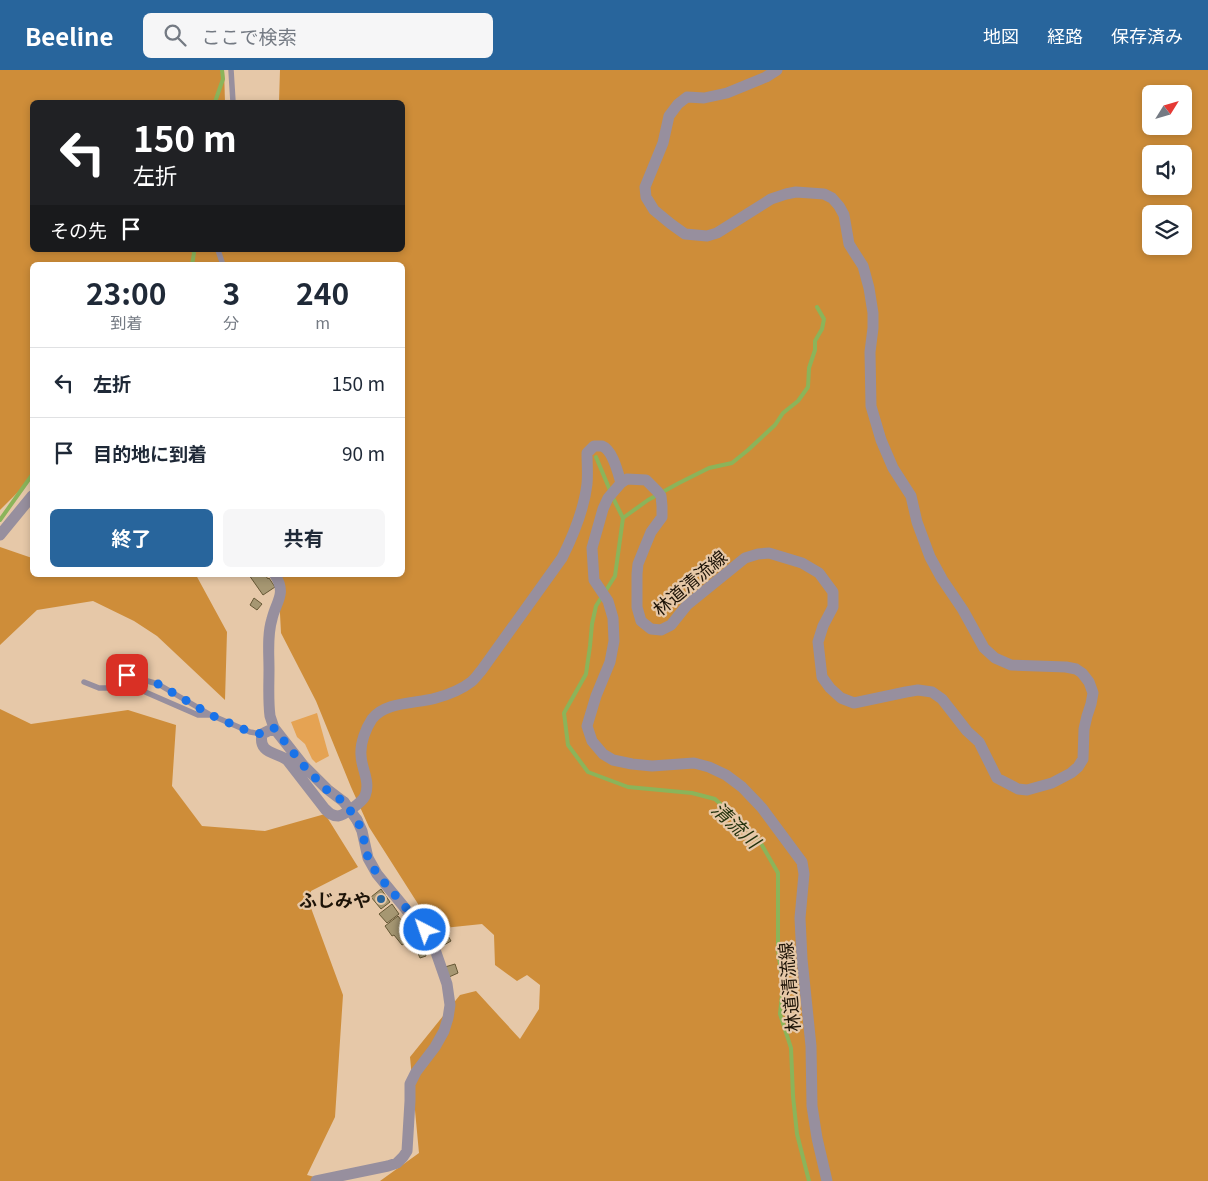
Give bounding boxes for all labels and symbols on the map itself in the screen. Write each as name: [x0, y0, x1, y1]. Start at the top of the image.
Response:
north arrow: [1142, 85, 1192, 135]
street label: 林道清流線: [646, 543, 732, 621]
pin: [106, 654, 148, 696]
water label: 清流川: [707, 795, 769, 855]
place label: ふじみや: [299, 886, 371, 912]
marker: ふじみや: [375, 893, 387, 905]
position arrow: [398, 903, 450, 955]
street label: 林道清流線: [771, 941, 805, 1033]

